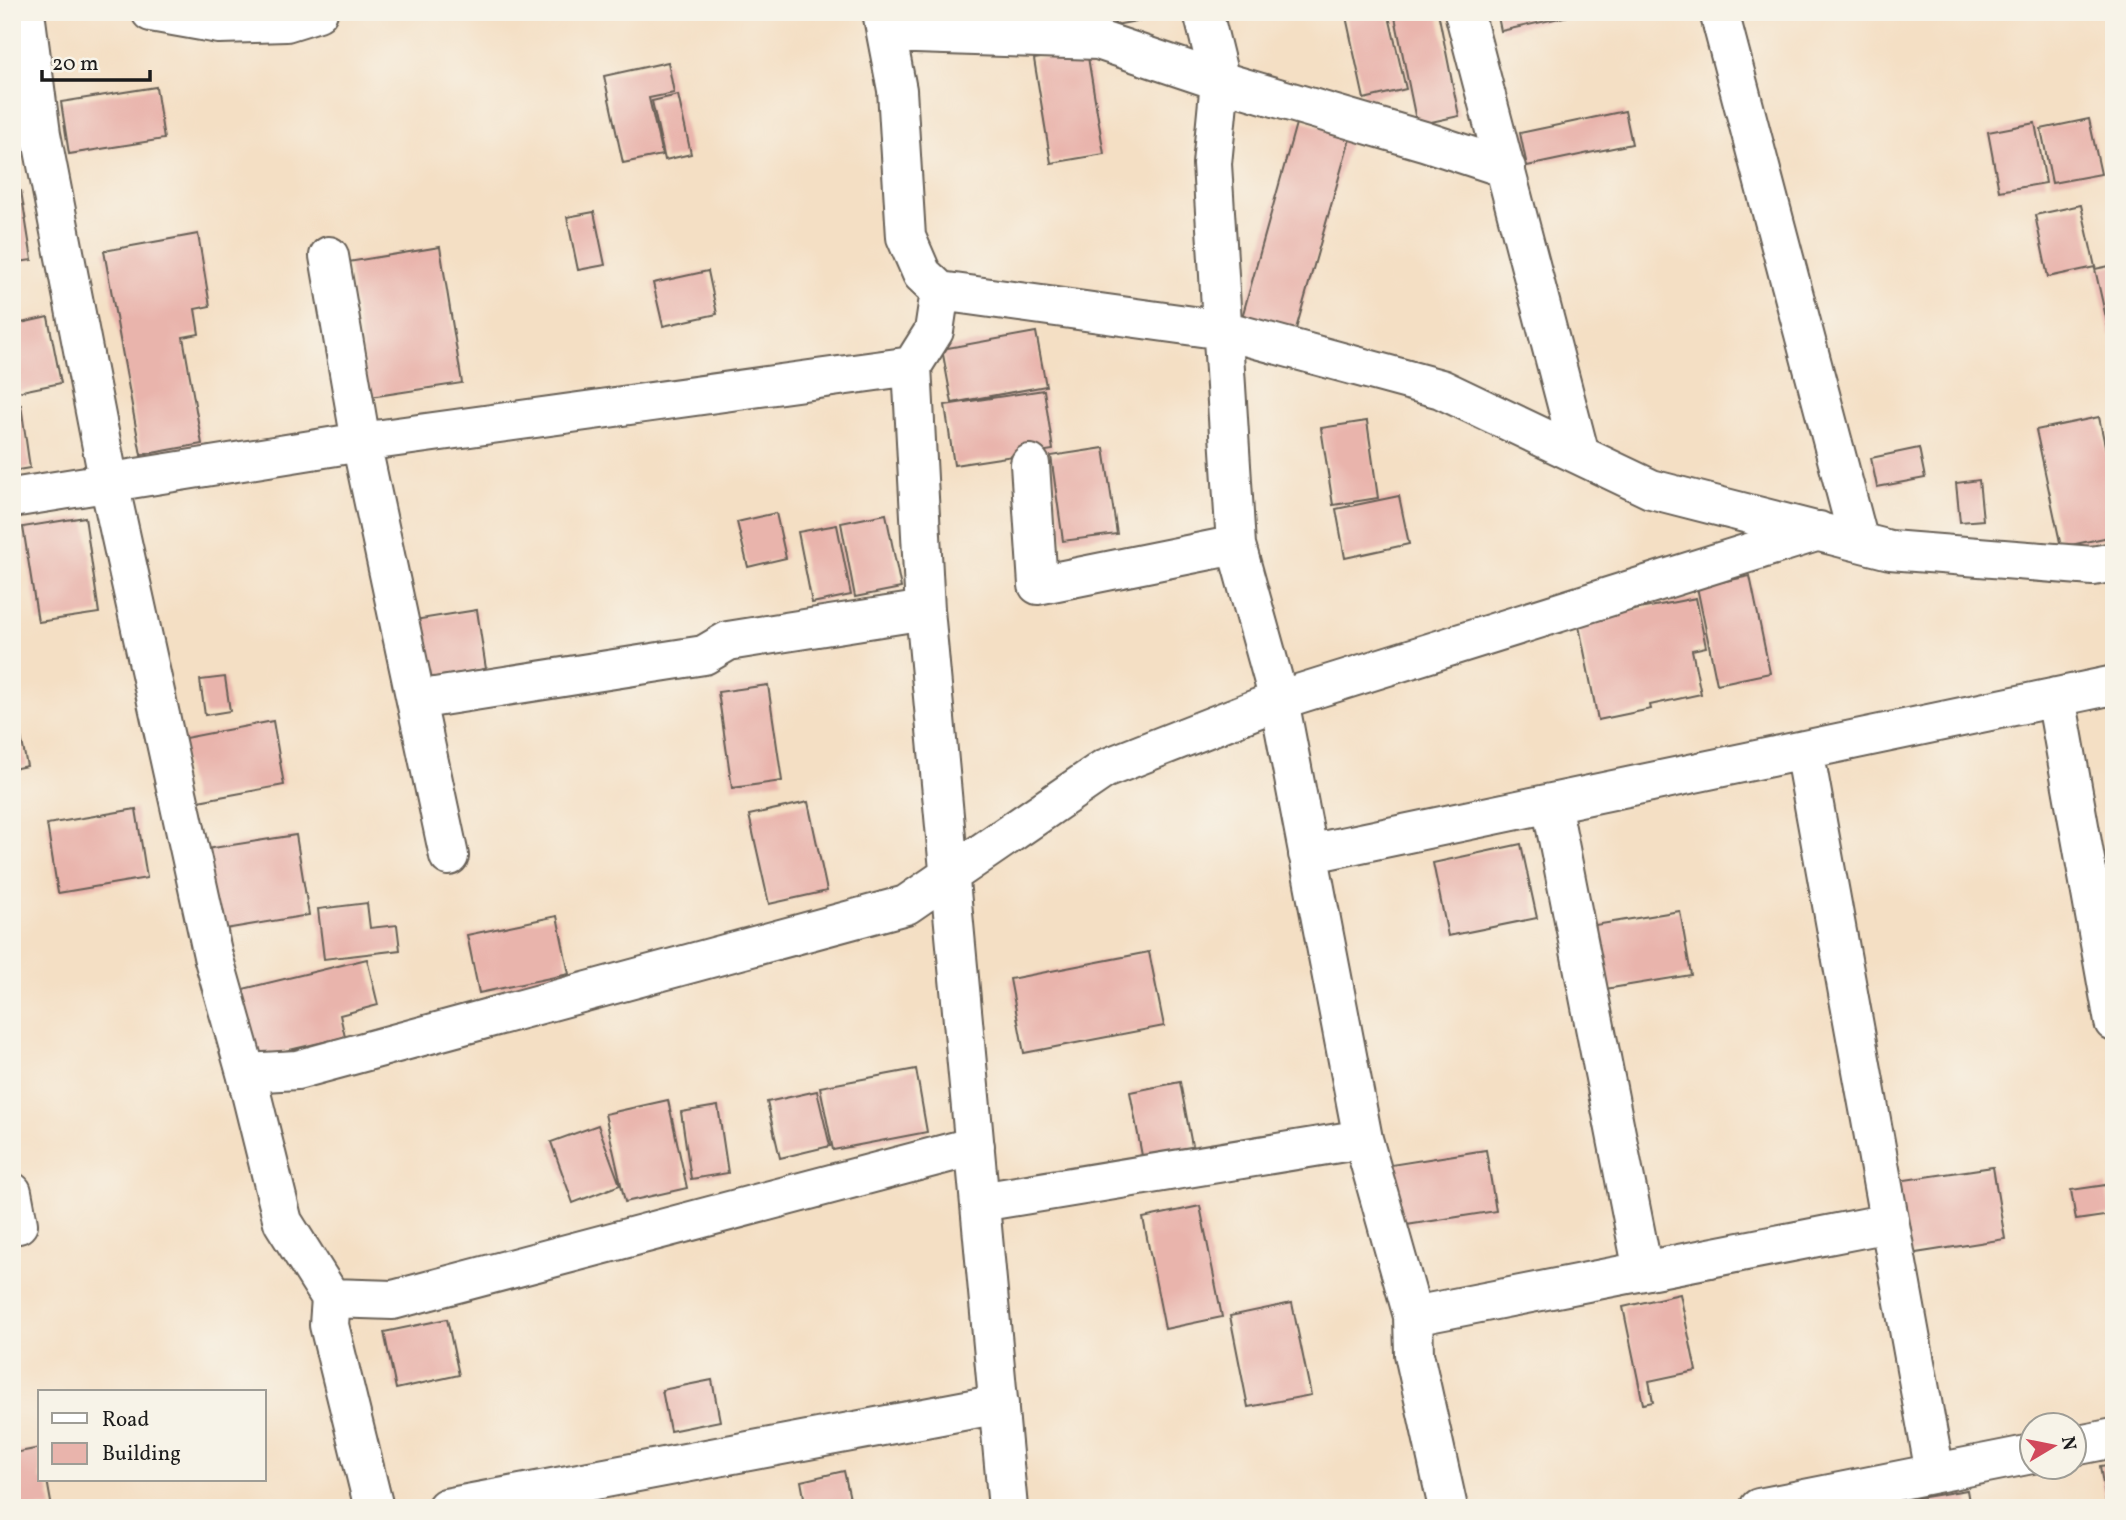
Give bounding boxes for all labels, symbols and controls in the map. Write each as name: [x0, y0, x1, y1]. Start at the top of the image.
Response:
scale bar: [42, 38, 150, 82]
text: 20 m: [52, 50, 98, 79]
legend: [38, 1390, 266, 1482]
text: Road: [102, 1406, 149, 1435]
north arrow: [2018, 1412, 2088, 1482]
text: N: [2054, 1434, 2082, 1453]
text: Building: [102, 1440, 181, 1469]

